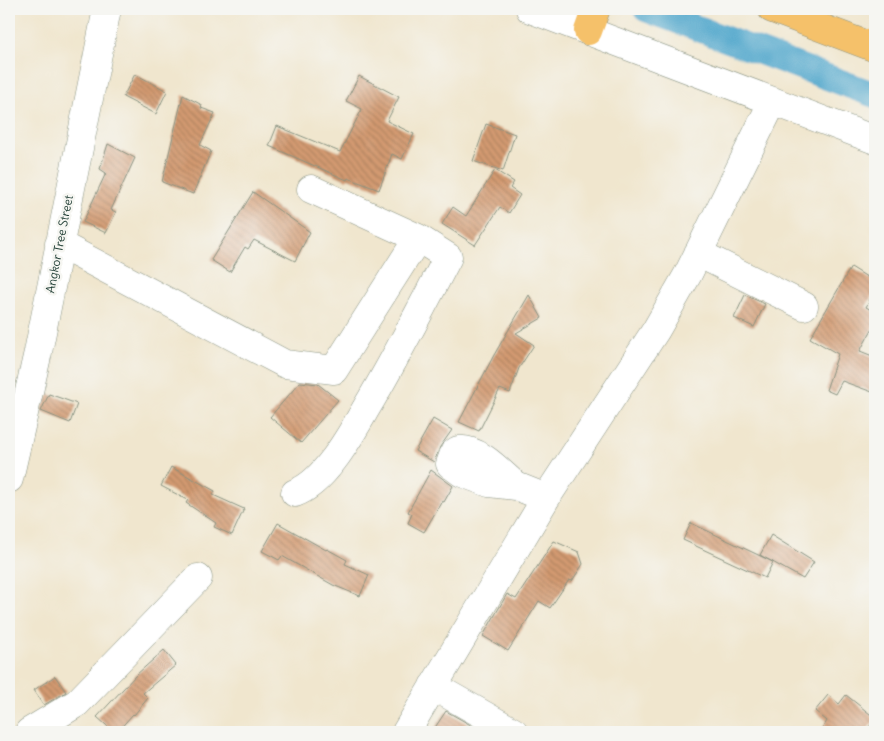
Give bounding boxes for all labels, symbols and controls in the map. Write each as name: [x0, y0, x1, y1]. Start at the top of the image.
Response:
street label: Angkor Tree Street: [42, 194, 76, 294]

